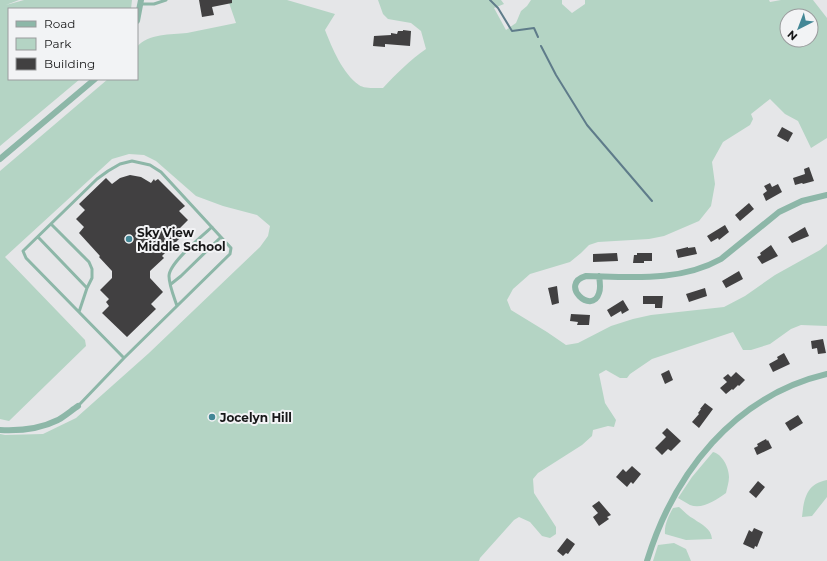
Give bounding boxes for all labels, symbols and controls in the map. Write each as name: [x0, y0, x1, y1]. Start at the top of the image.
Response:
legend: [8, 8, 138, 80]
north arrow: [779, 8, 819, 48]
text: Road: [44, 16, 75, 31]
text: N: [784, 27, 800, 44]
text: Park: [44, 36, 72, 51]
text: Building: [44, 56, 95, 71]
place label: Sky View Middle School: [137, 225, 226, 254]
marker: Sky View Middle School: [124, 234, 134, 244]
place label: Jocelyn Hill: [219, 410, 292, 425]
marker: Jocelyn Hill: [207, 412, 217, 422]

